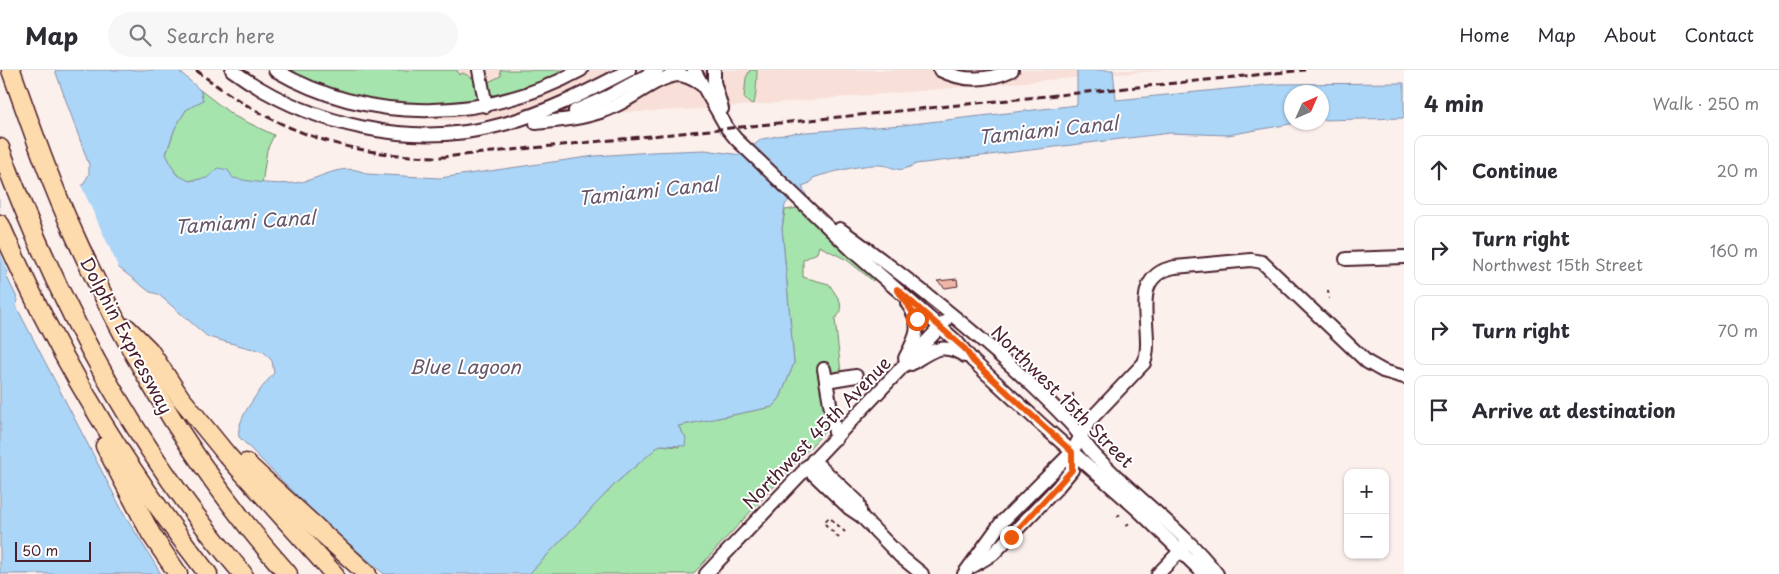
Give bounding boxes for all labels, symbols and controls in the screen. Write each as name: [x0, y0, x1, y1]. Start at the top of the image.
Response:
search box: [108, 12, 458, 57]
text: Map: [25, 17, 78, 53]
icon: search: [126, 21, 154, 49]
text: Search here: [166, 21, 275, 49]
text: Home: [1459, 21, 1509, 48]
text: Map: [1537, 21, 1576, 48]
text: About: [1604, 21, 1656, 48]
text: Contact: [1684, 21, 1754, 48]
north arrow: [1284, 85, 1329, 130]
text: 4 min: [1424, 87, 1484, 119]
text: Walk · 250 m: [1653, 91, 1759, 115]
water label: Tamiami Canal: [977, 107, 1122, 150]
icon: ahead: [1425, 156, 1453, 184]
text: Continue: [1472, 156, 1558, 184]
text: 20 m: [1717, 158, 1758, 182]
water label: Tamiami Canal: [577, 168, 722, 211]
water label: Tamiami Canal: [174, 202, 319, 240]
text: Turn right: [1472, 224, 1570, 252]
icon: right: [1425, 236, 1453, 264]
text: 160 m: [1710, 238, 1758, 262]
street label: Dolphin Expressway: [74, 252, 180, 418]
text: Northwest 15th Street: [1472, 252, 1643, 276]
route start: [906, 308, 929, 331]
icon: right: [1425, 316, 1453, 344]
text: Turn right: [1472, 316, 1570, 344]
text: 70 m: [1718, 318, 1758, 342]
street label: Northwest 15th Street: [986, 319, 1140, 473]
street label: Northwest 45th Avenue: [736, 349, 896, 514]
water label: Blue Lagoon: [409, 352, 522, 380]
icon: arrive: [1425, 396, 1453, 424]
text: Arrive at destination: [1472, 396, 1676, 424]
map controls: [1344, 469, 1389, 559]
button: +: [1344, 469, 1389, 514]
button: −: [1344, 514, 1389, 559]
route end: [1000, 526, 1023, 549]
scale bar: [15, 539, 91, 562]
text: 50 m: [22, 540, 58, 561]

